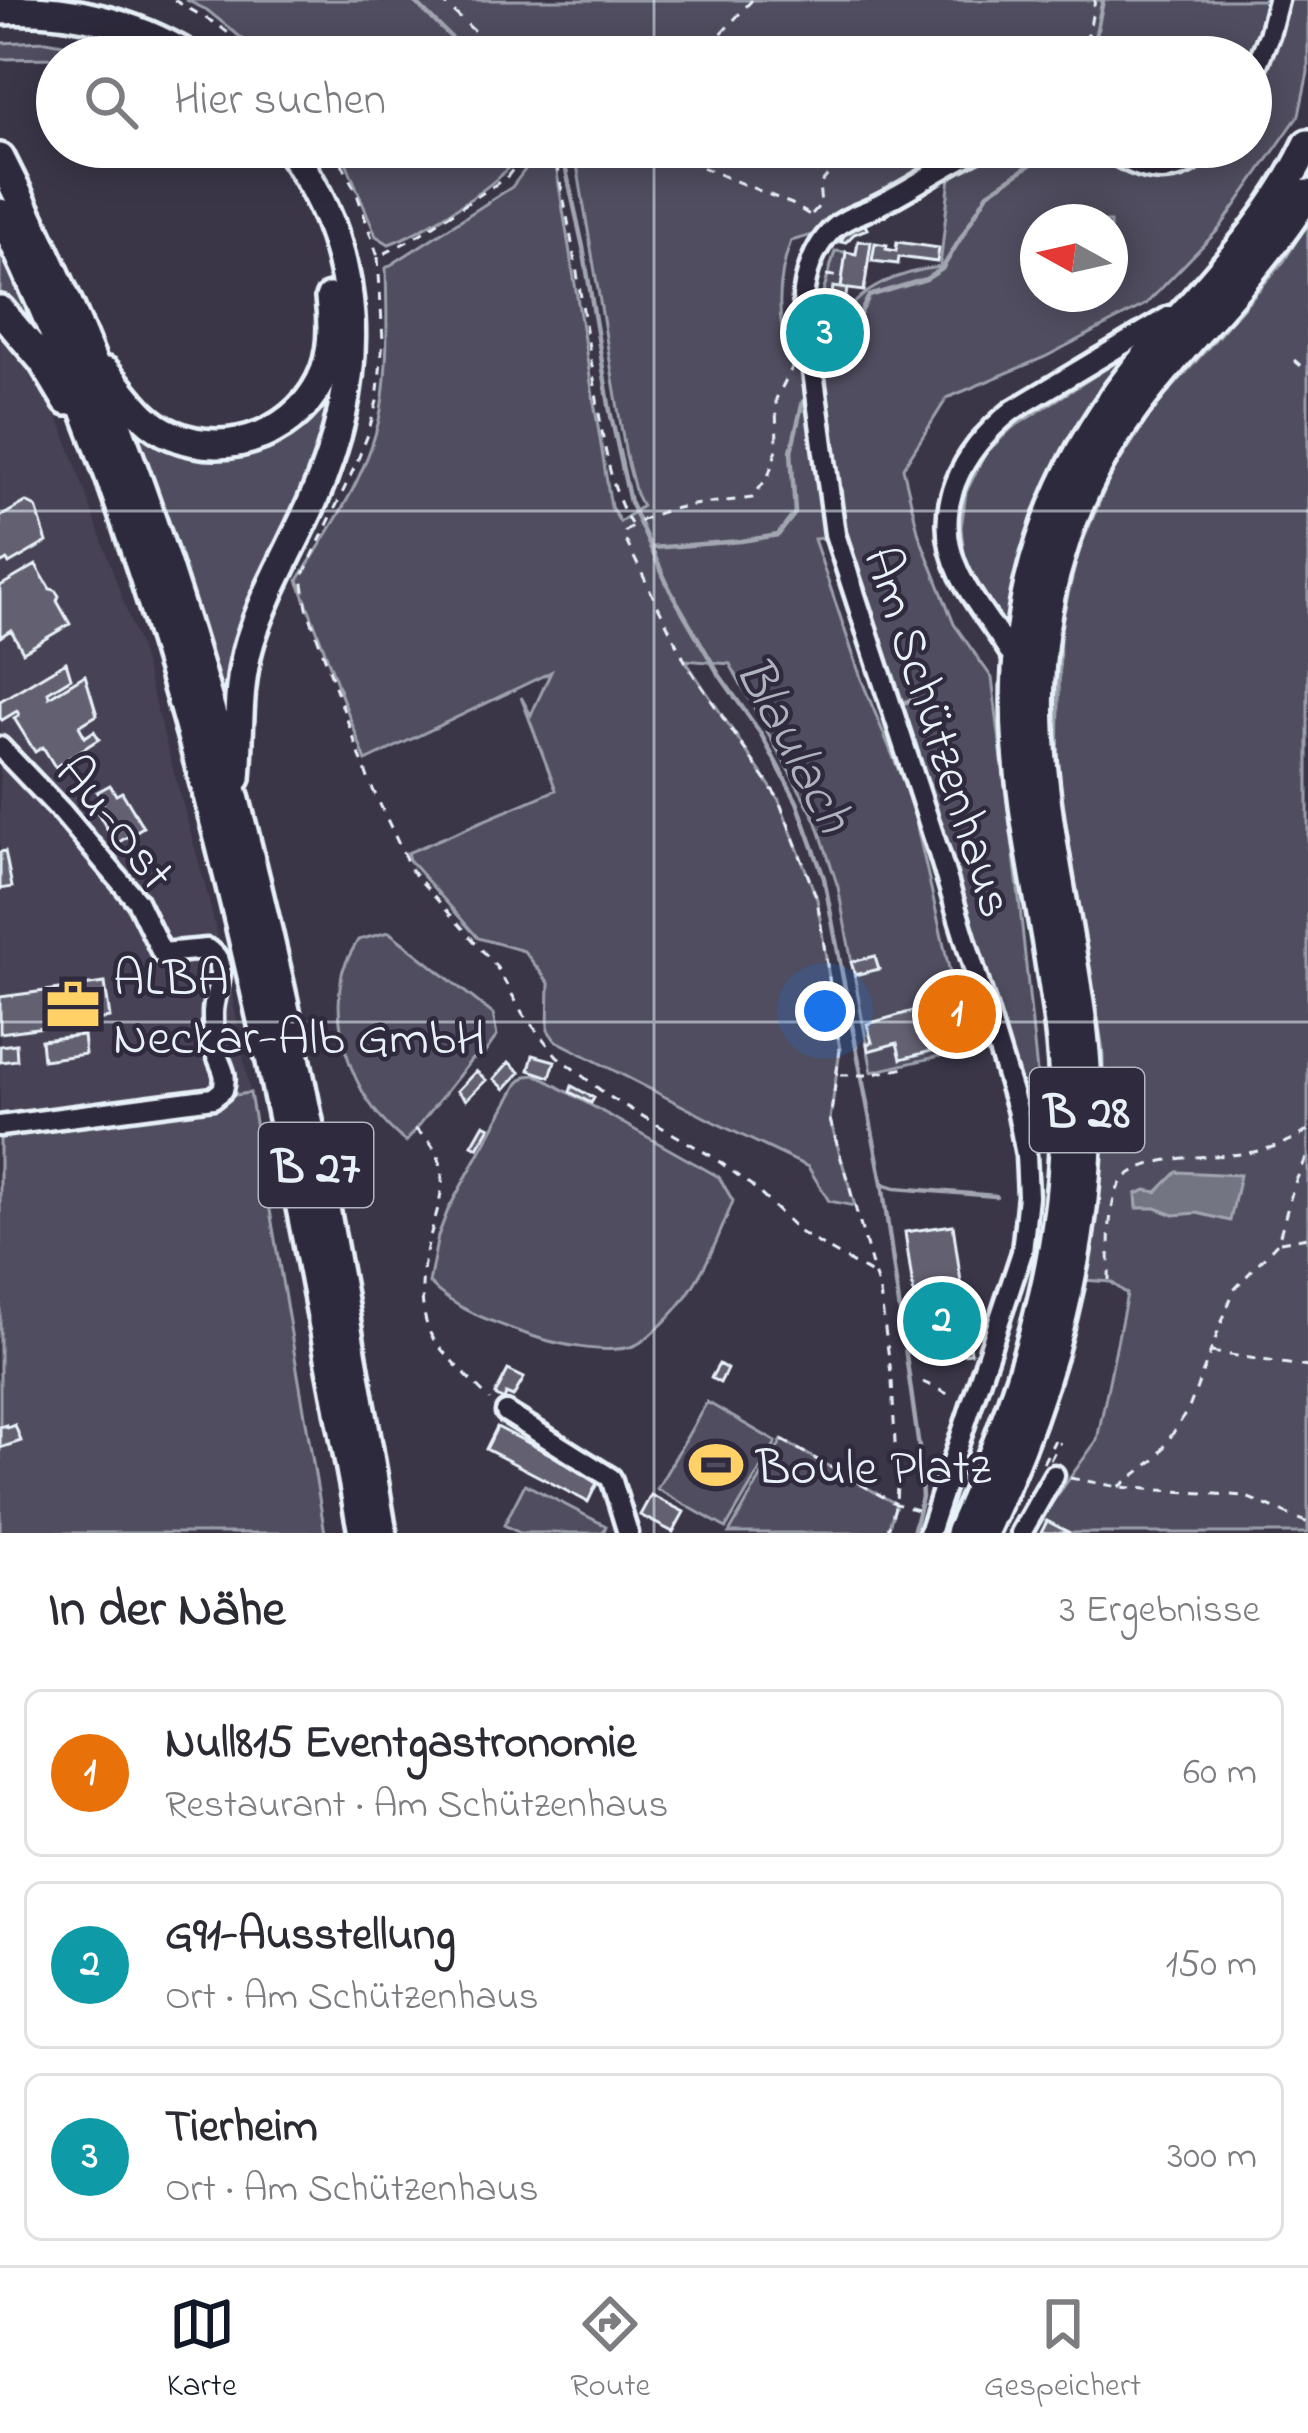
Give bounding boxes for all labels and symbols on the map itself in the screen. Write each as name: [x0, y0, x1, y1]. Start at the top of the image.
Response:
north arrow: [1020, 204, 1128, 312]
pin: 3: [786, 288, 864, 378]
street label: Am Schützenhaus: [841, 538, 1031, 928]
water label: Blaulach: [712, 644, 870, 849]
street label: Au-Ost: [34, 740, 191, 909]
place label: ALBA Neckar-Alb GmbH: [113, 944, 486, 1078]
pin: 1: [918, 969, 996, 1059]
office icon: ALBA Neckar-Alb GmbH: [44, 976, 102, 1034]
your location: [795, 981, 855, 1041]
road number: B 28: [1030, 1068, 1144, 1152]
road number: B 27: [259, 1123, 373, 1207]
pin: 2: [903, 1276, 981, 1366]
place label: Boule Platz: [754, 1433, 992, 1508]
sports icon: Boule Platz: [687, 1436, 745, 1494]

